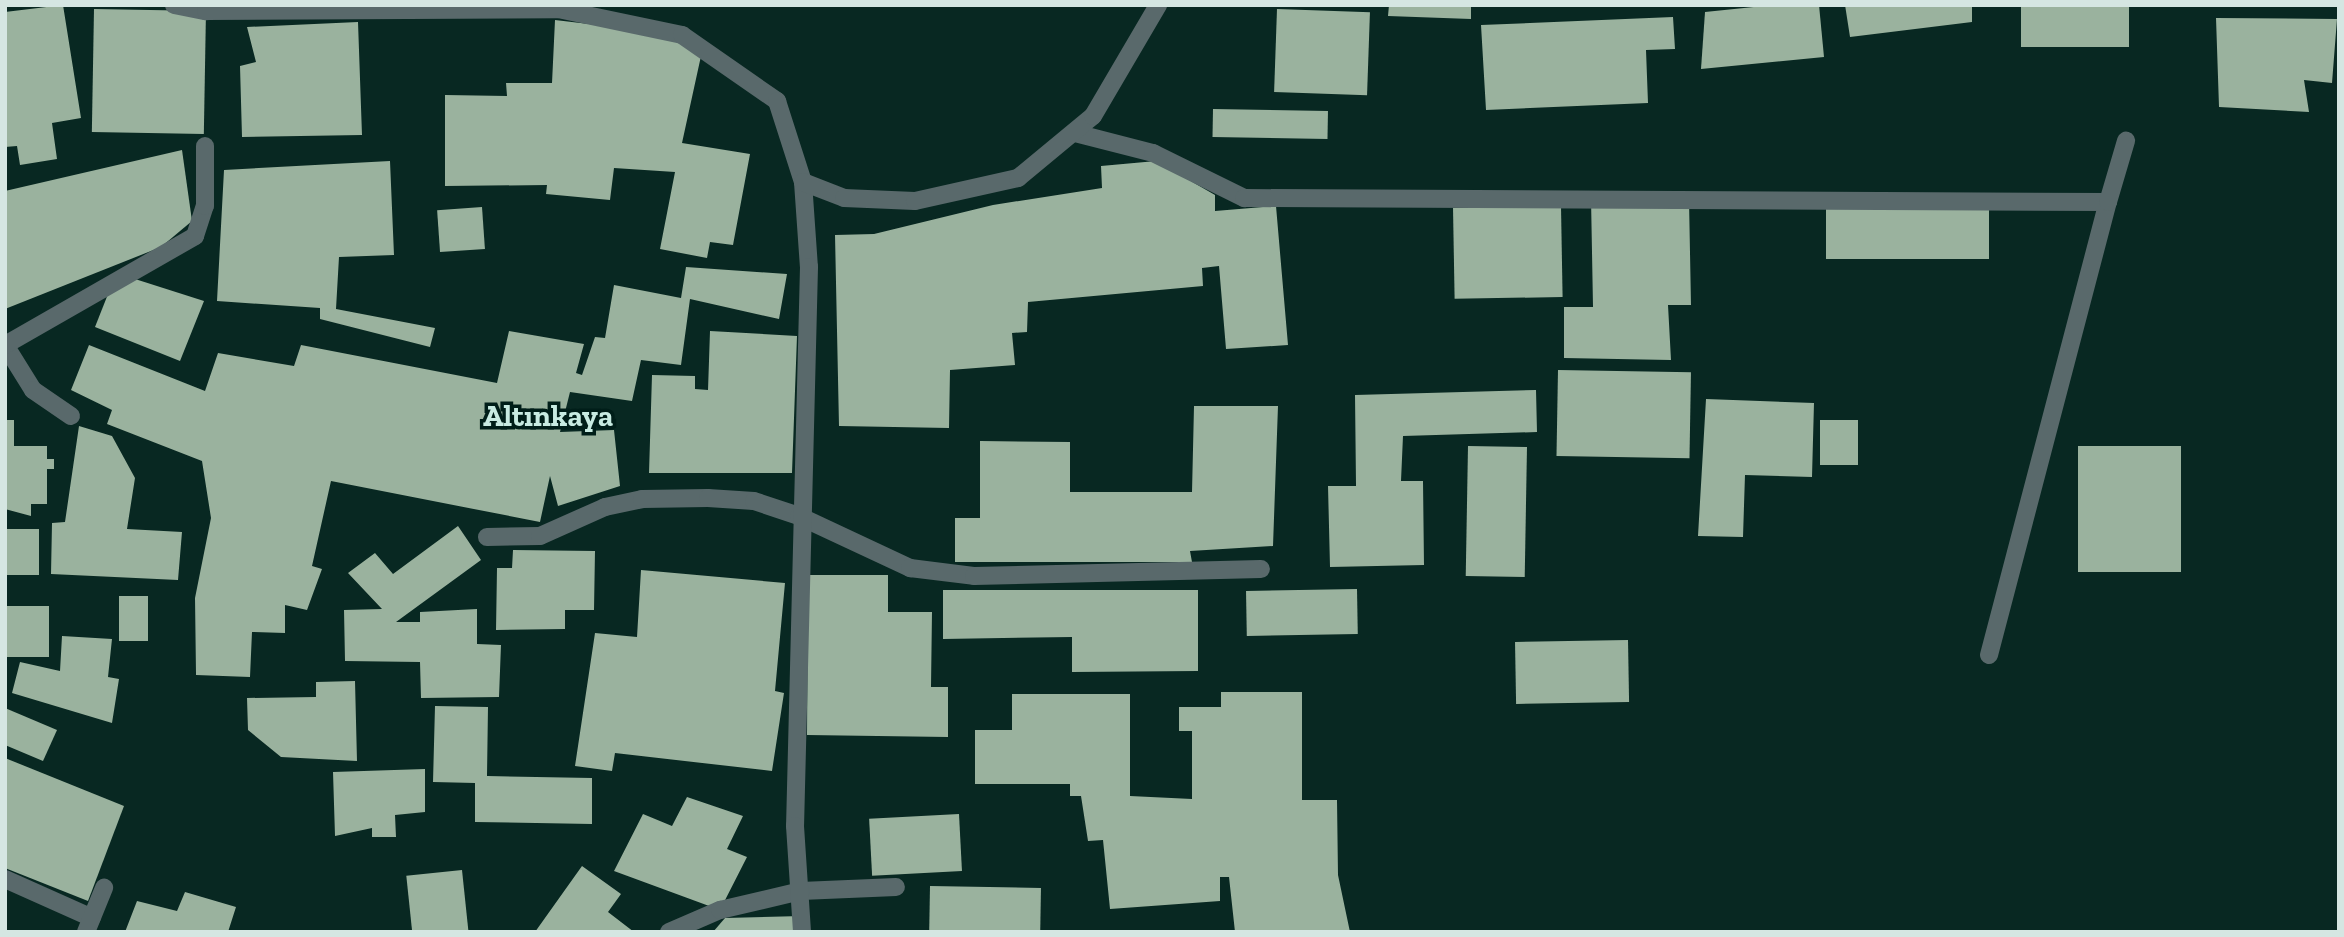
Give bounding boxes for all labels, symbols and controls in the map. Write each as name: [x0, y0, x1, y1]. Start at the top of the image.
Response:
district label: Altınkaya: [483, 398, 613, 434]

